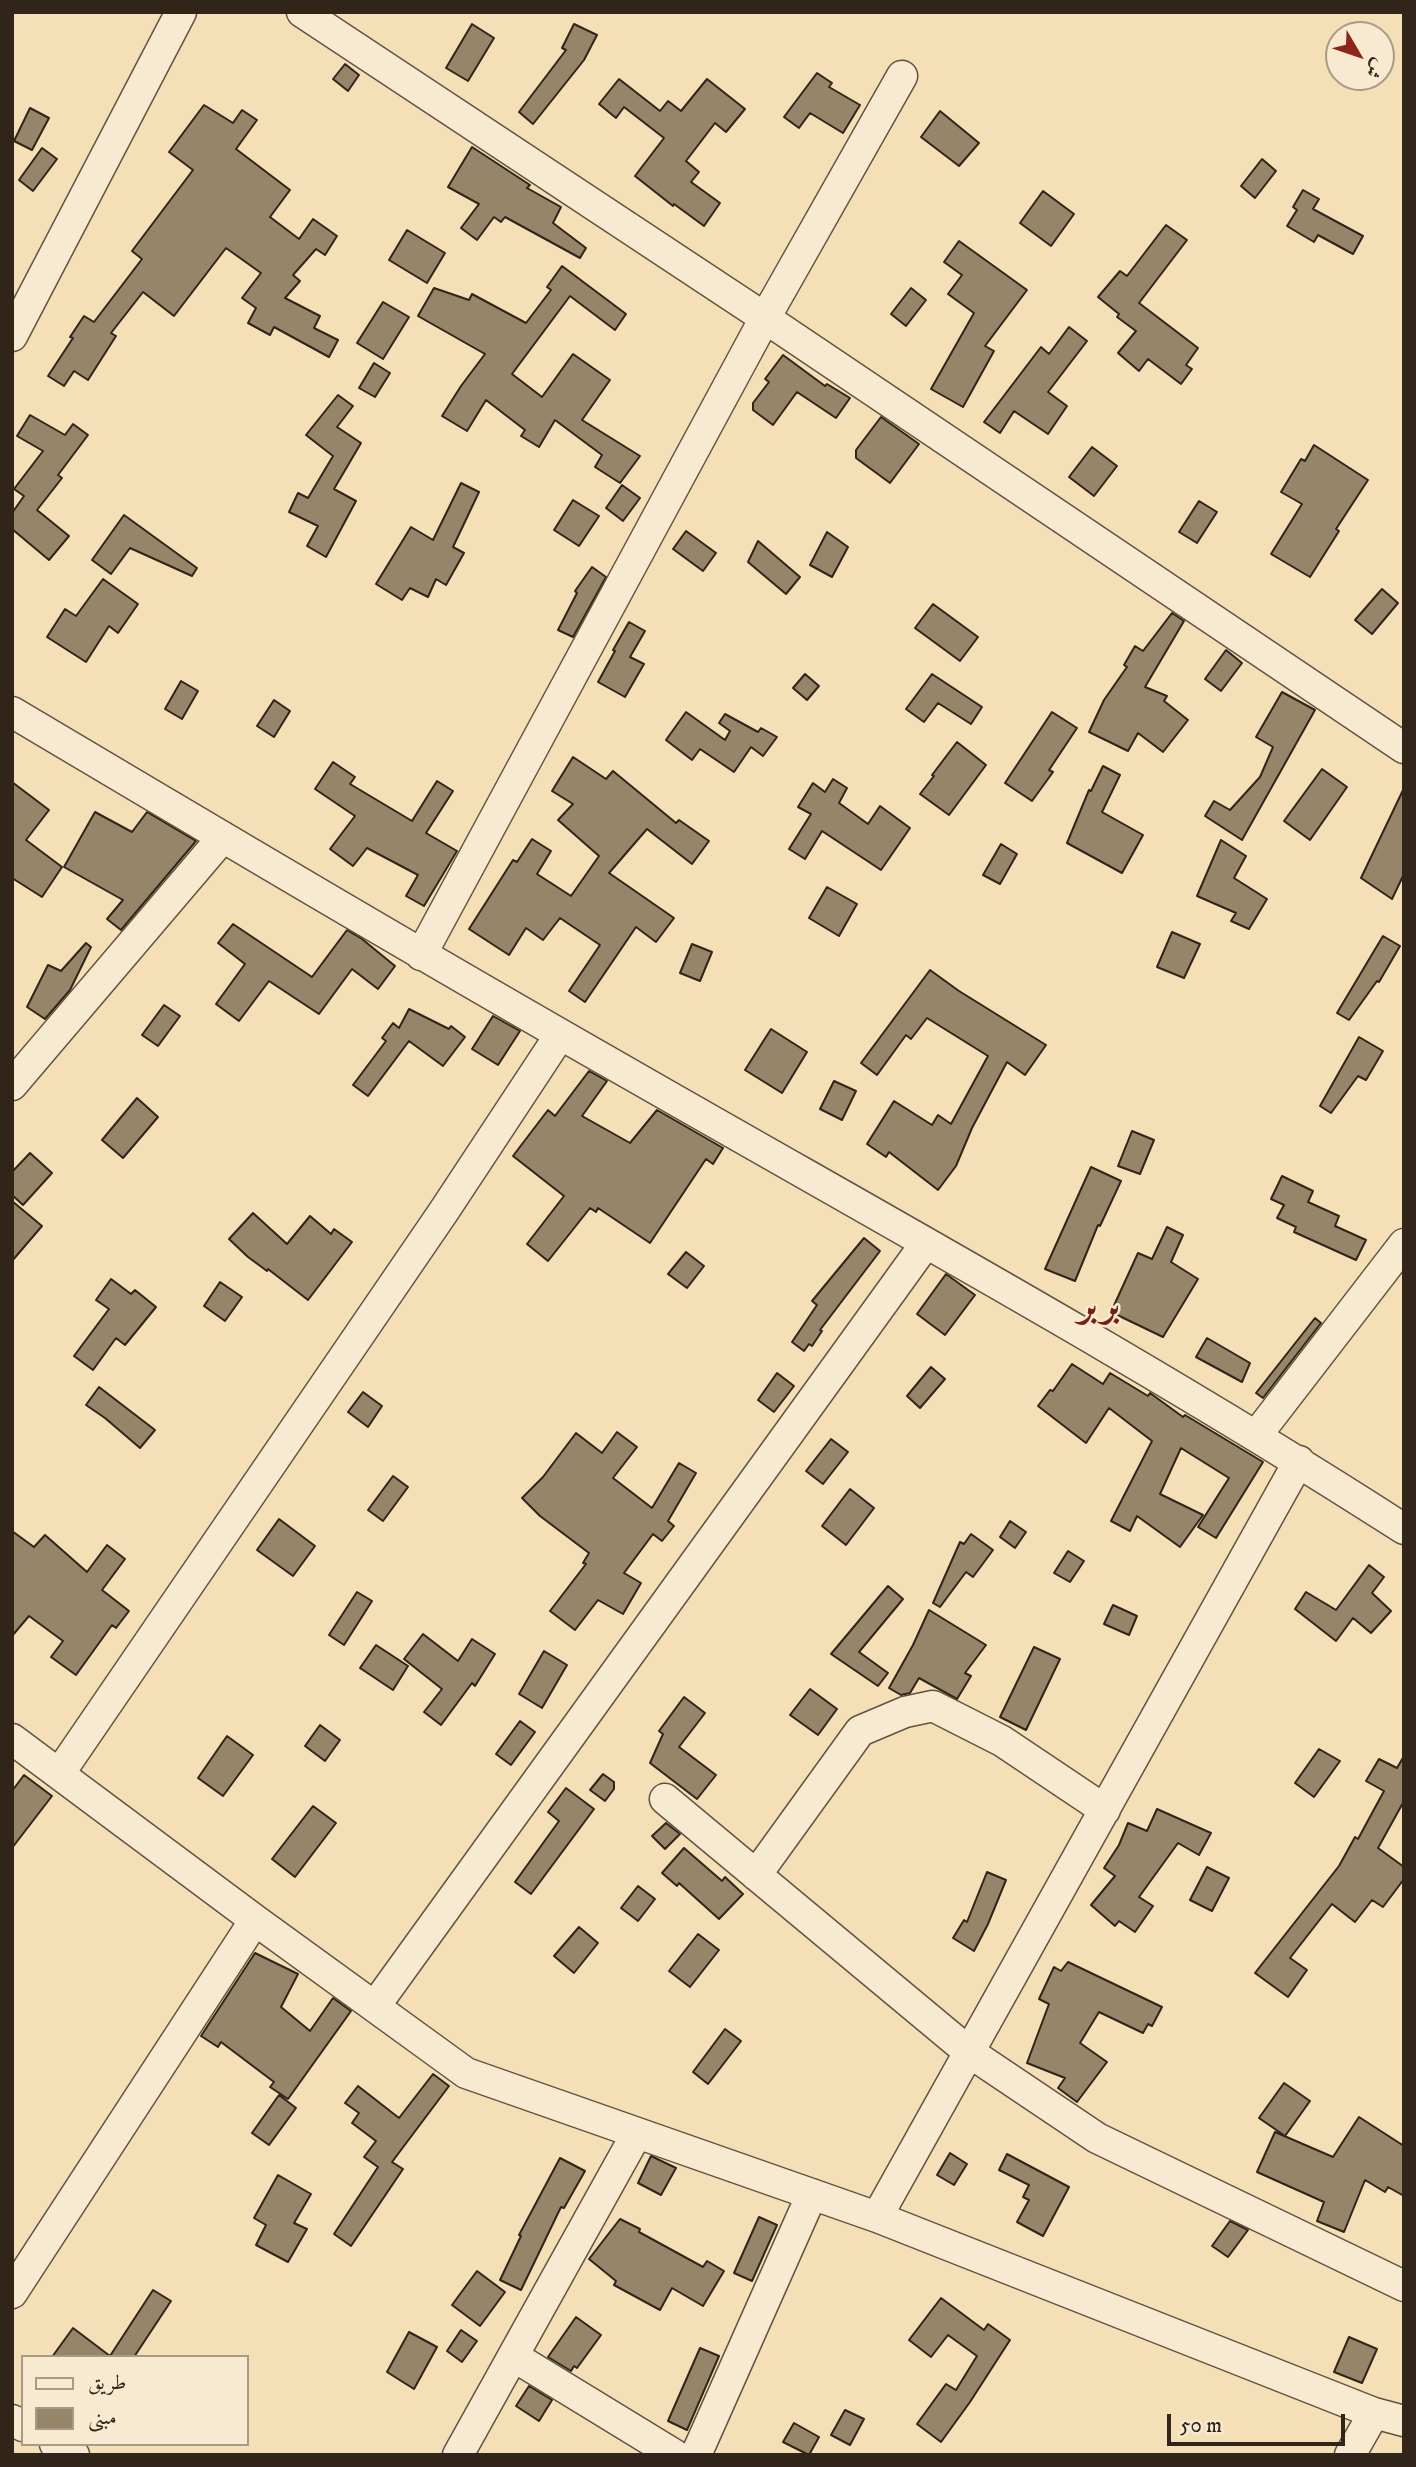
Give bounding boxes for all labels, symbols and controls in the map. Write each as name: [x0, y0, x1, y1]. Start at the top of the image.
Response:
north arrow: [1325, 21, 1395, 91]
text: ش: [1360, 54, 1390, 83]
district label: بربر: [1078, 1285, 1120, 1333]
legend: [21, 2355, 248, 2446]
text: طريق: [88, 2370, 126, 2396]
scale bar: [1171, 2400, 1350, 2444]
text: مبنى: [88, 2405, 117, 2431]
text: 50 m: [1180, 2413, 1222, 2439]

